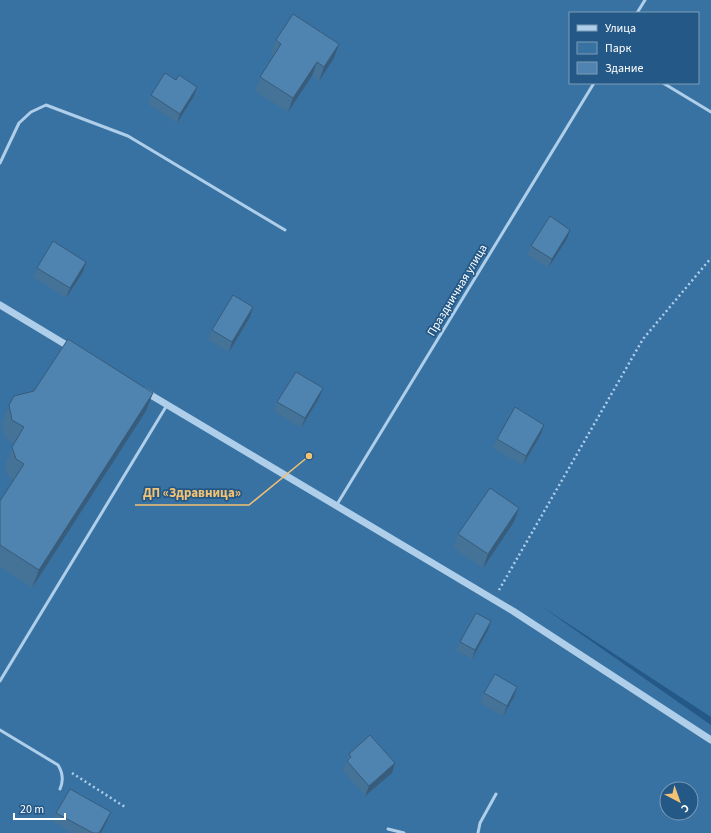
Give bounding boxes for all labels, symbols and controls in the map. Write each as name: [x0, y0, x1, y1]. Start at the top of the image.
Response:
legend: [569, 12, 699, 84]
text: Улица: [605, 20, 636, 37]
text: Парк: [605, 40, 631, 57]
text: Здание: [605, 60, 644, 77]
street label: Праздничная улица: [423, 241, 492, 339]
callout: ДП «Здравница»: [135, 480, 249, 505]
text: ДП «Здравница»: [143, 484, 241, 502]
north arrow: [659, 781, 699, 821]
scale bar: [14, 795, 65, 821]
text: С: [677, 800, 693, 816]
text: 20 m: [20, 801, 44, 818]

